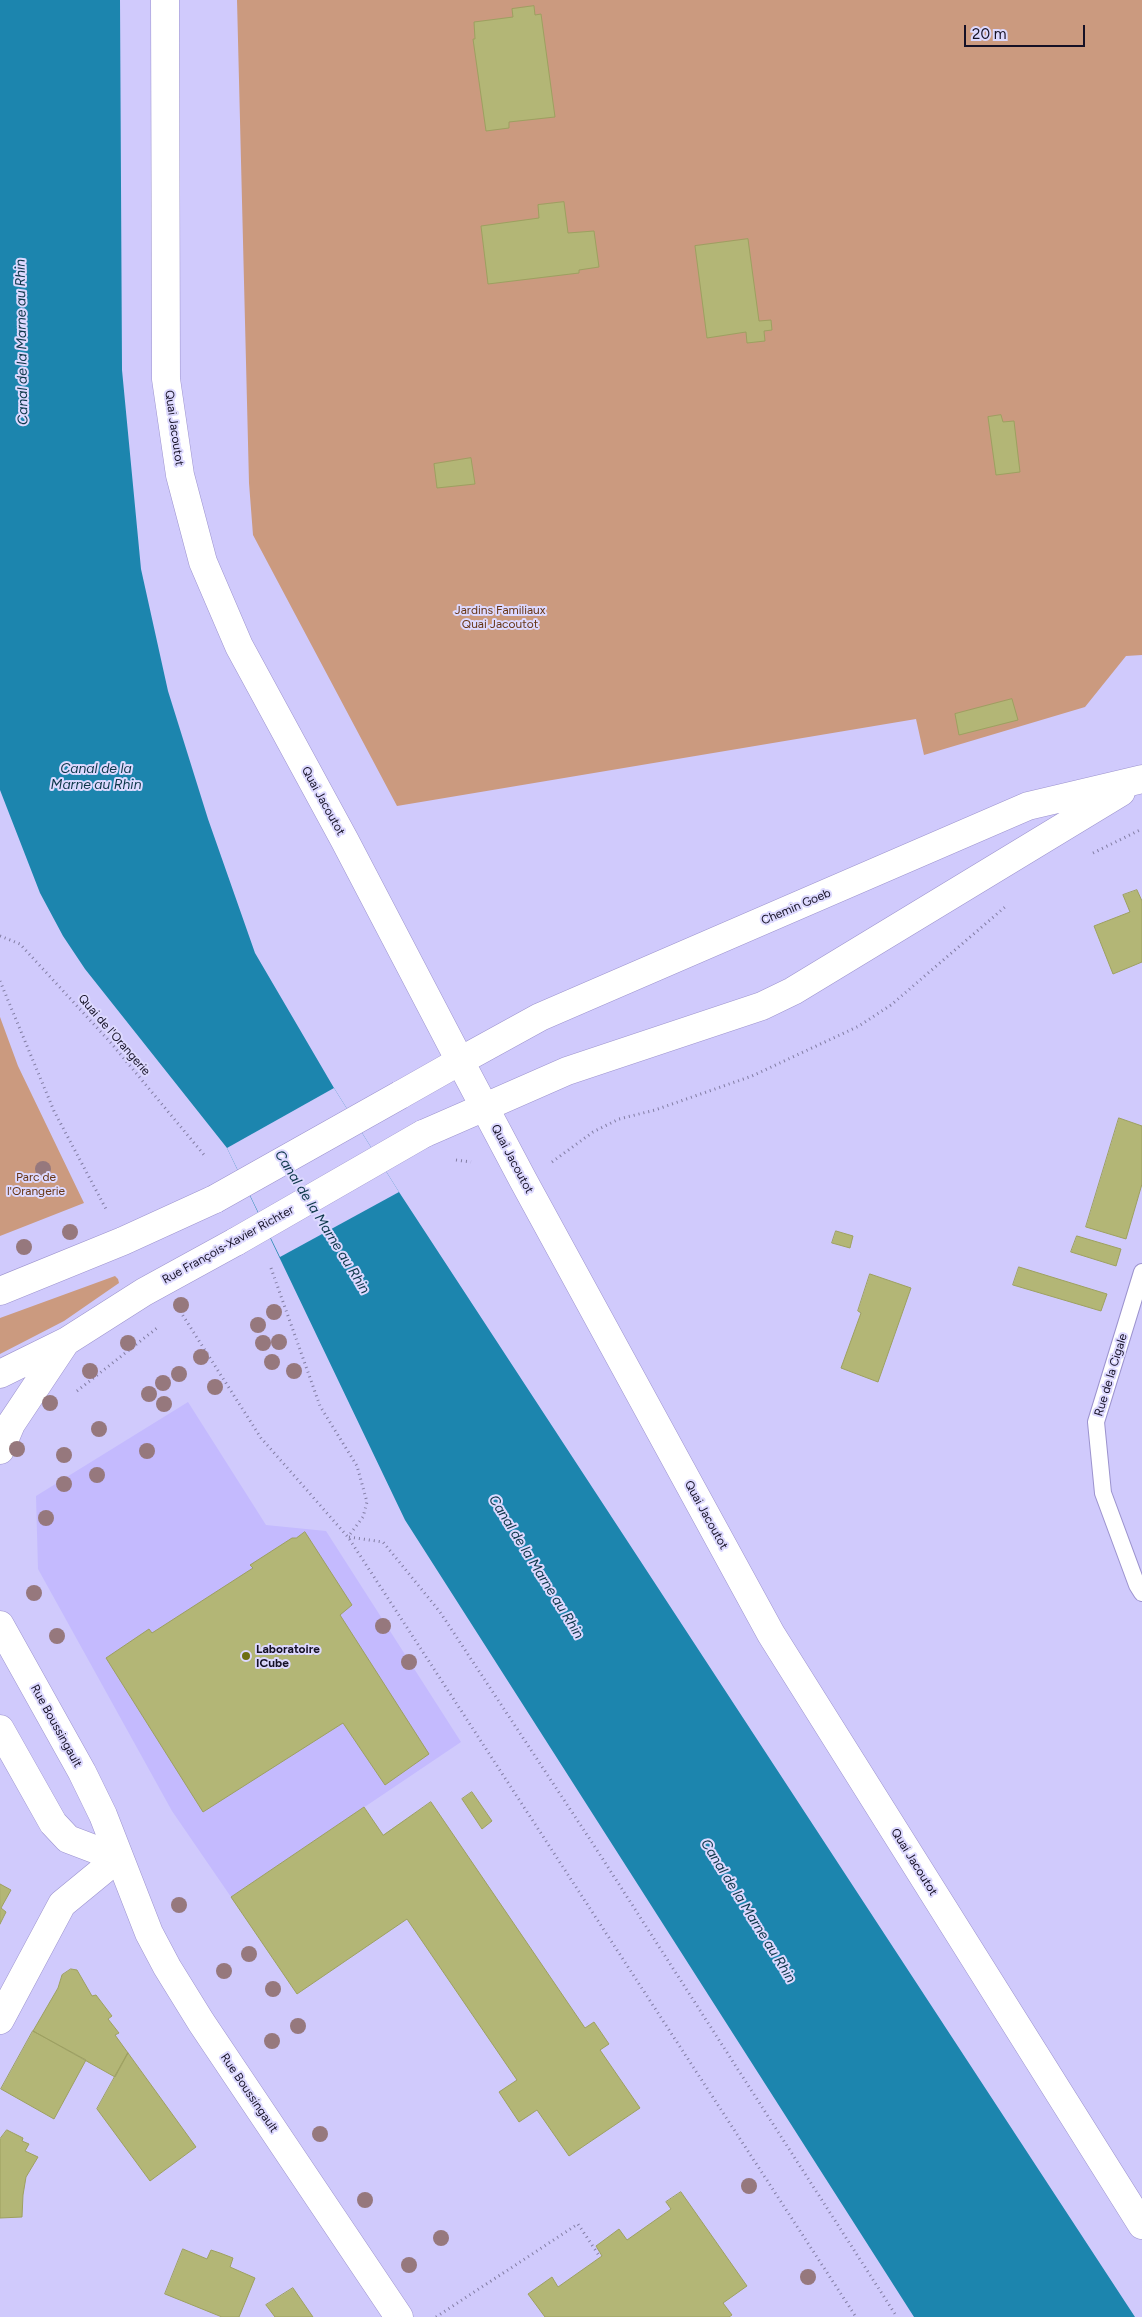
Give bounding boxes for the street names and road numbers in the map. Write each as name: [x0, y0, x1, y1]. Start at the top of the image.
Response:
street label: Quai Jacoutot: [162, 389, 186, 467]
street label: Quai Jacoutot: [298, 764, 348, 838]
street label: Chemin Goeb: [759, 886, 833, 928]
street label: Quai de l'Orangerie: [75, 992, 153, 1078]
street label: Quai Jacoutot: [488, 1122, 536, 1196]
street label: Rue François-Xavier Richter: [160, 1203, 296, 1287]
street label: Rue de la Cigale: [1092, 1332, 1130, 1418]
street label: Quai Jacoutot: [681, 1478, 731, 1552]
street label: Rue Boussingault: [27, 1682, 85, 1770]
street label: Quai Jacoutot: [888, 1826, 940, 1898]
street label: Rue Boussingault: [217, 2051, 281, 2135]

